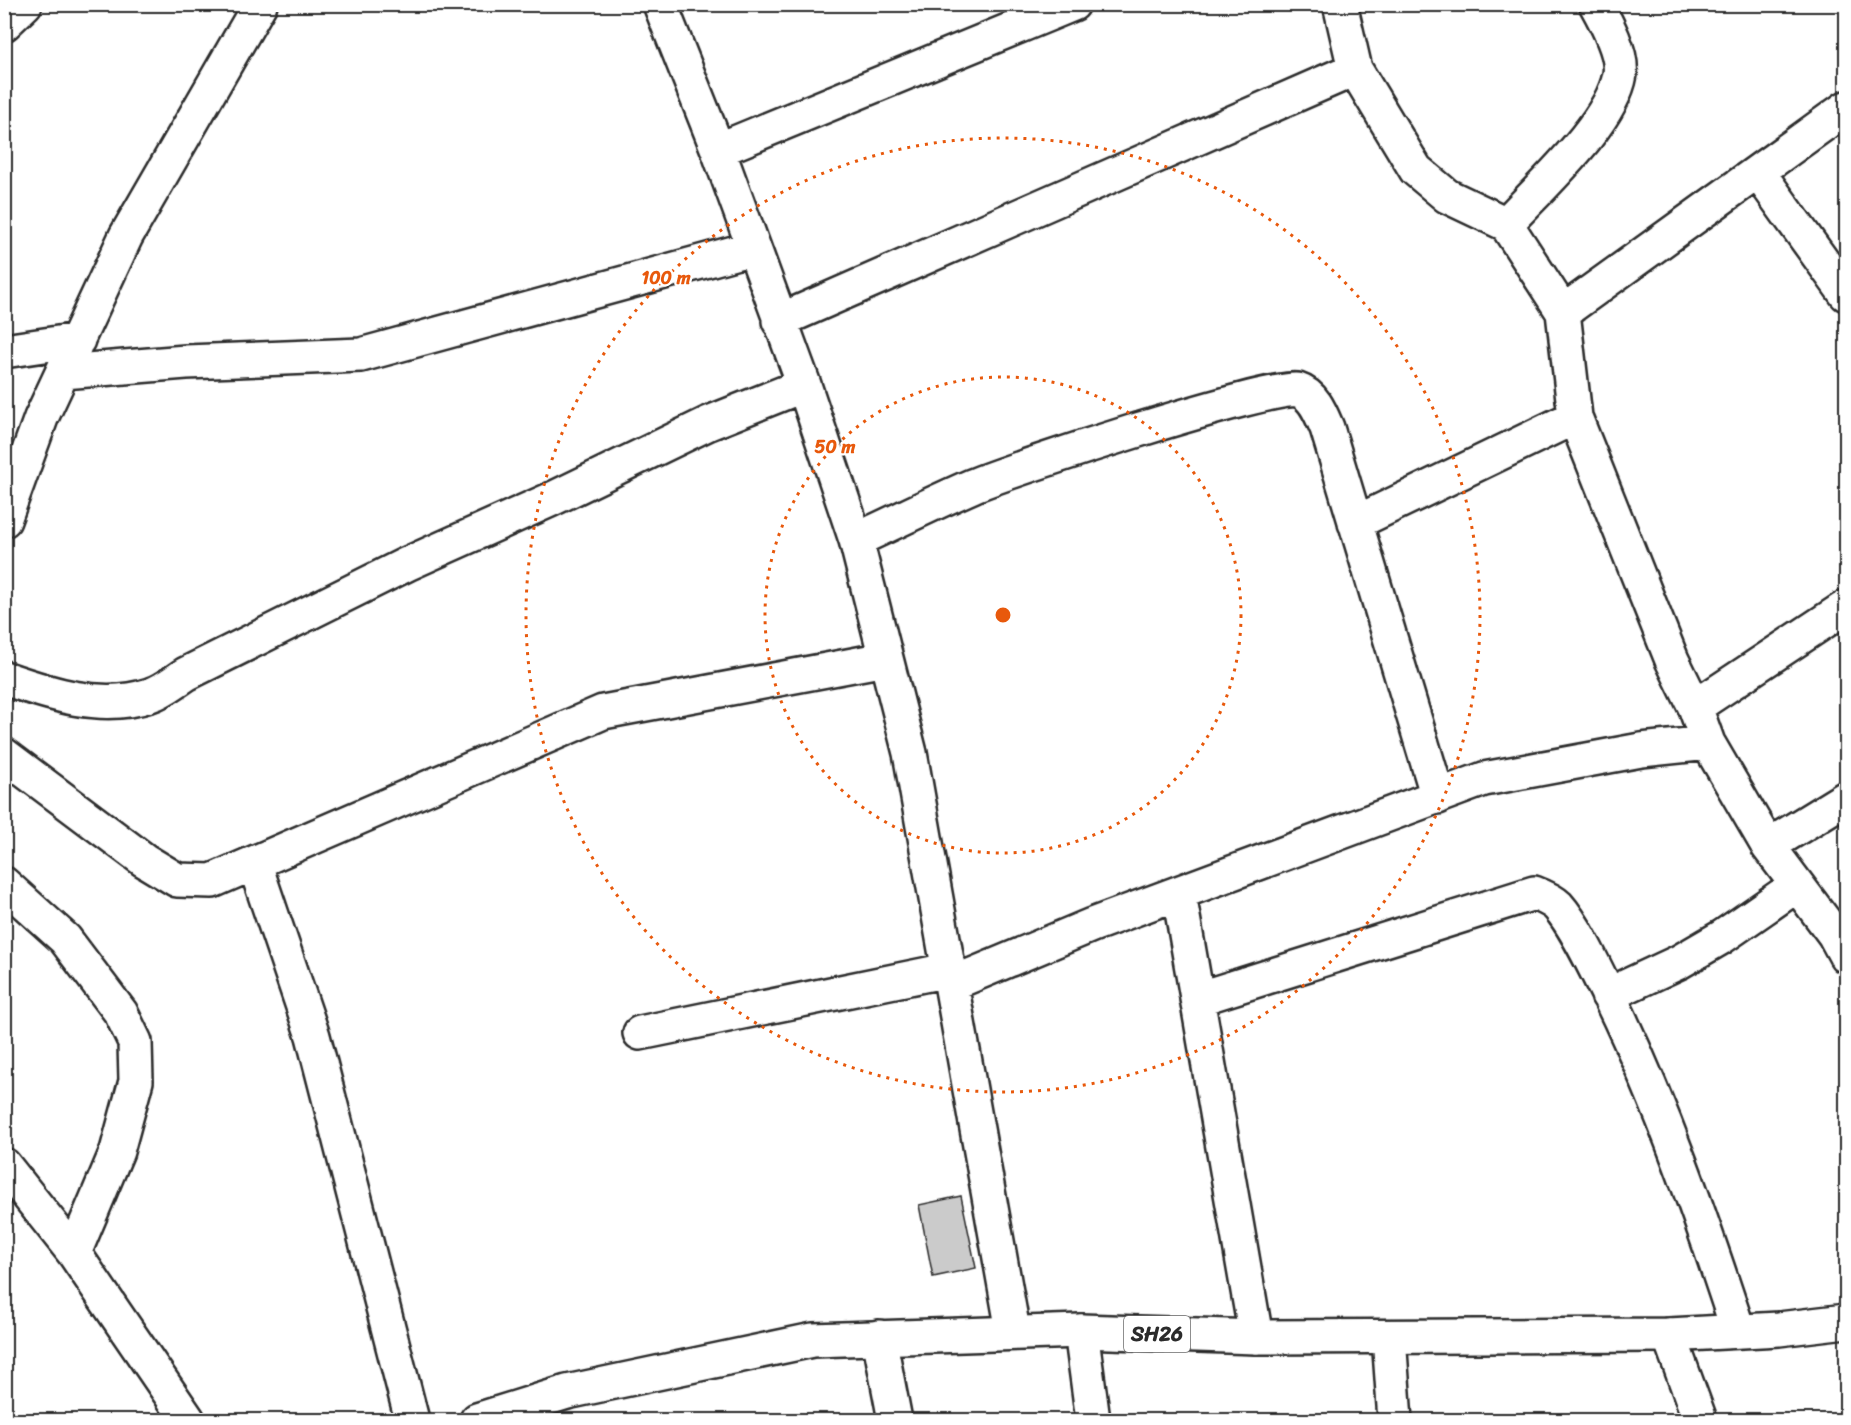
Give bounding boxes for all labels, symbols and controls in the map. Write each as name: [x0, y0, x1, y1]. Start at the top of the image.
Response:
text: 100 m: [642, 262, 691, 294]
text: 50 m: [815, 431, 856, 463]
centre of rings: [993, 605, 1013, 625]
road number: SH26: [1124, 1316, 1190, 1352]

